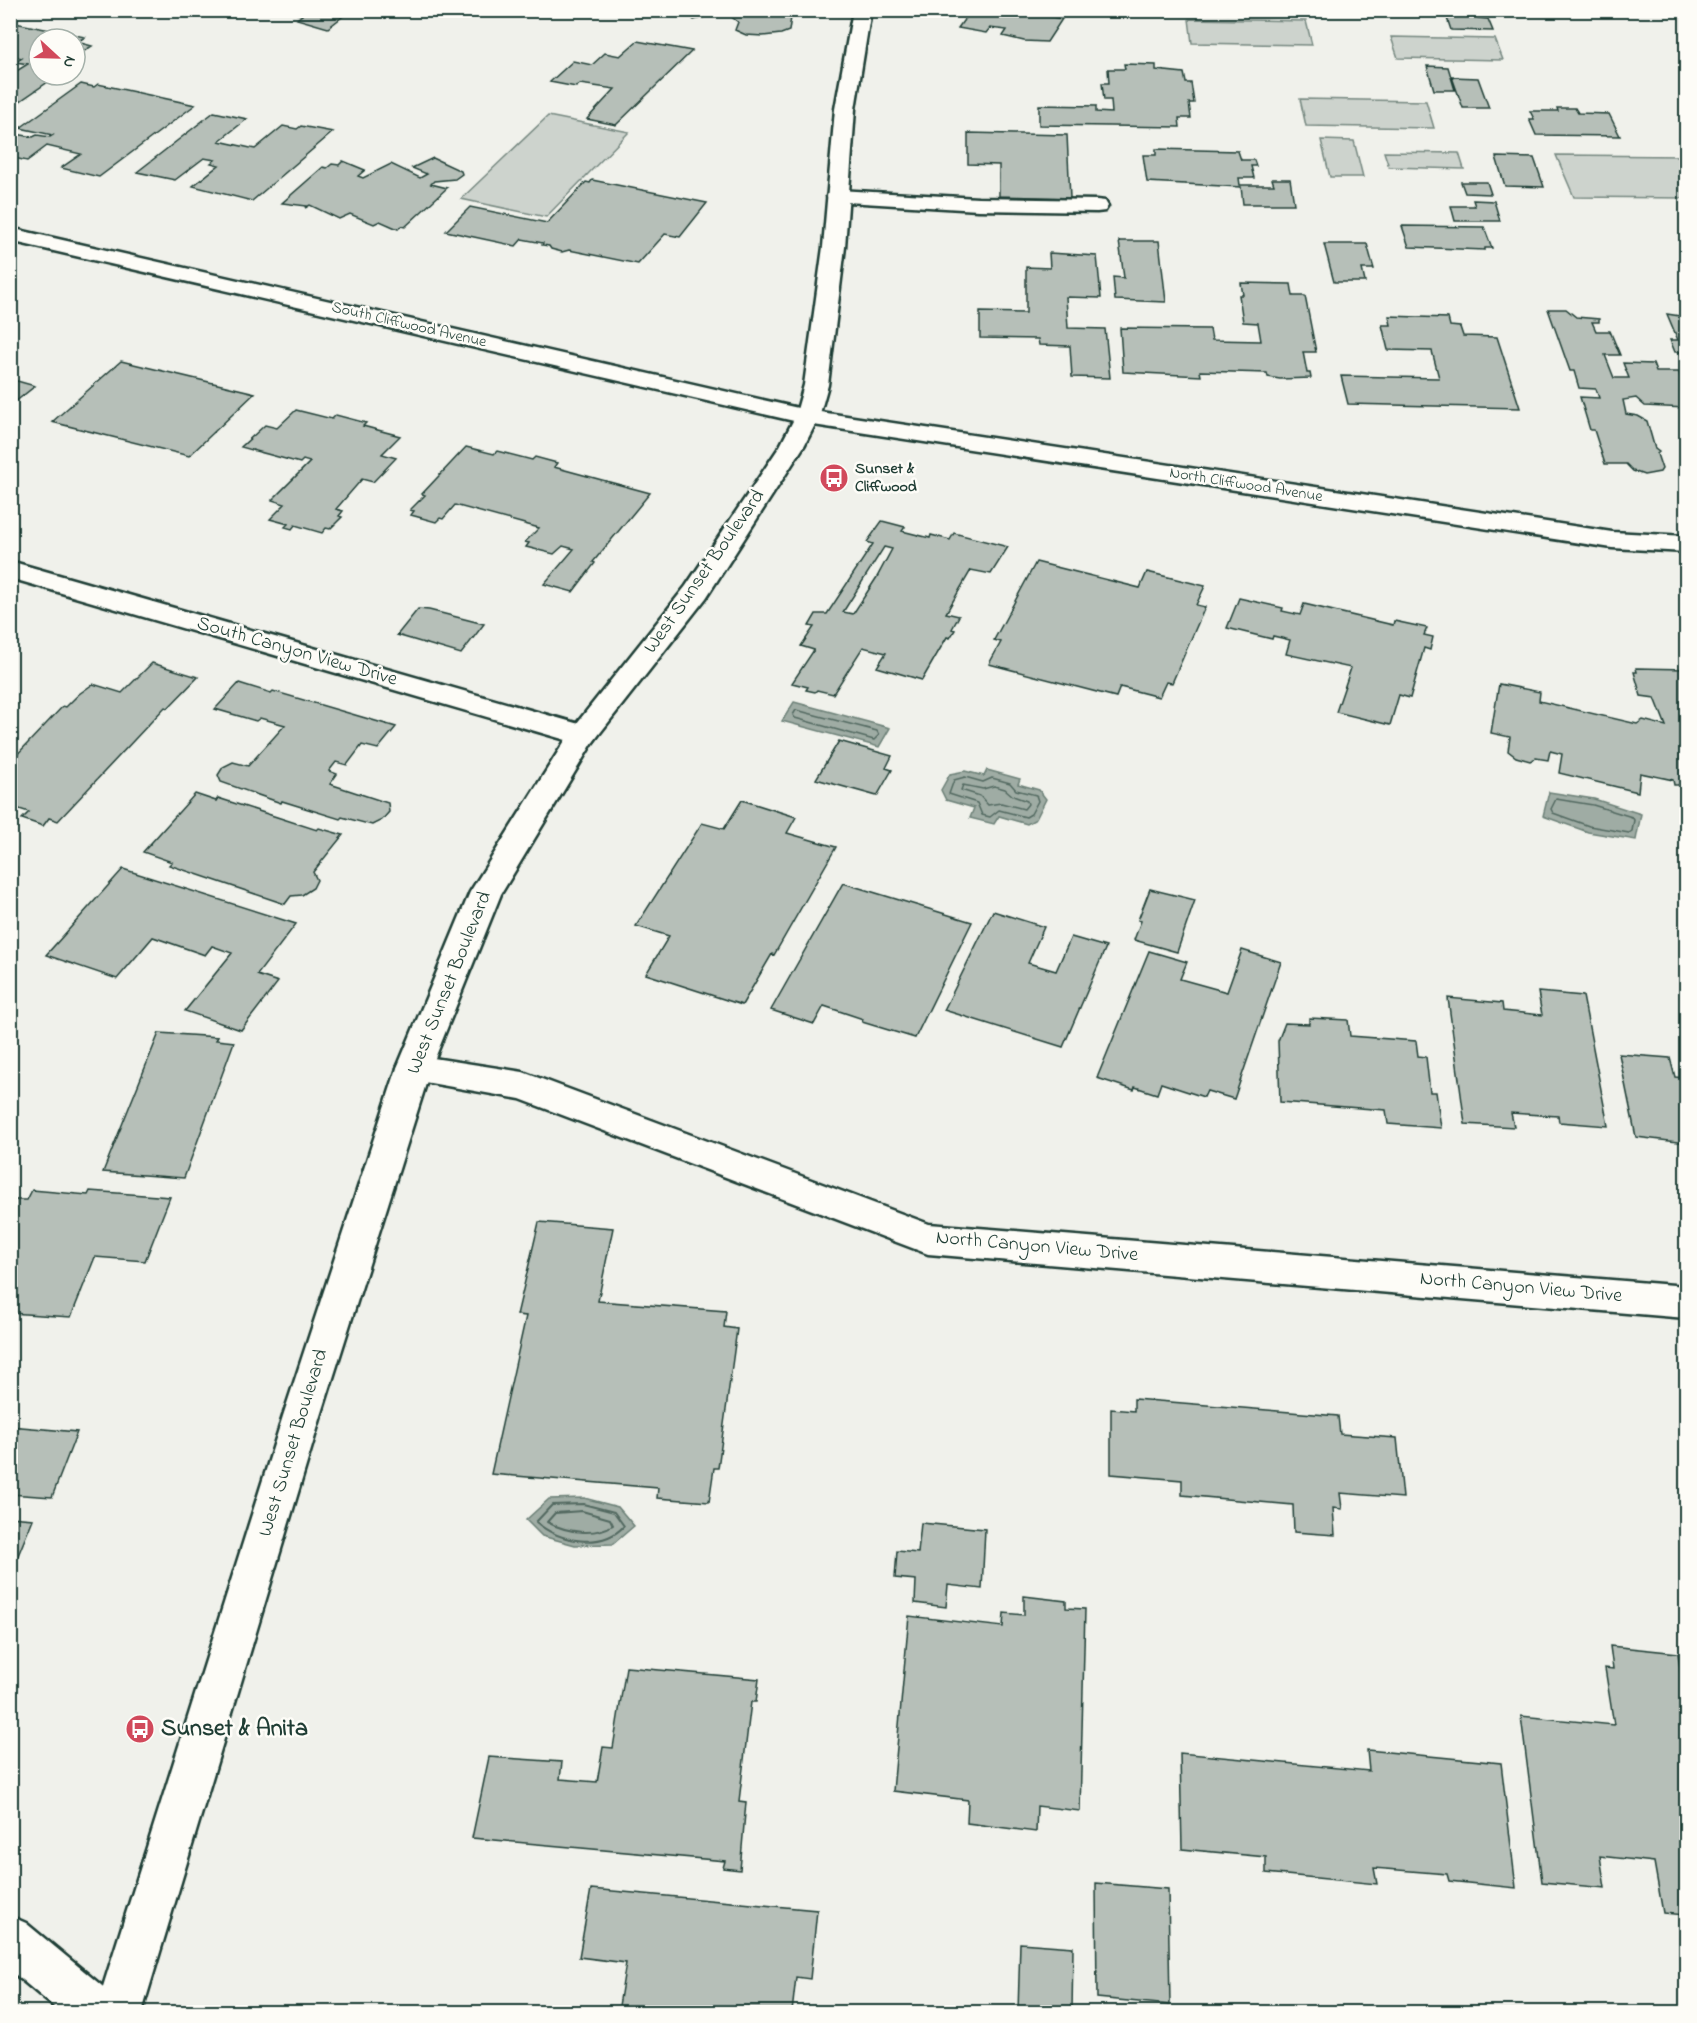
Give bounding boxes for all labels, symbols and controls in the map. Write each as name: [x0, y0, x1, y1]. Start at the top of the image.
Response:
north arrow: [27, 27, 87, 87]
text: N: [56, 52, 82, 72]
street label: South Cliffwood Avenue: [329, 295, 490, 355]
place label: Sunset & Cliffwood: [855, 457, 917, 499]
street label: North Cliffwood Avenue: [1168, 461, 1325, 509]
bus stop icon: Sunset & Cliffwood: [818, 462, 850, 494]
street label: West Sunset Boulevard: [637, 484, 773, 660]
street label: South Canyon View Drive: [193, 609, 401, 695]
street label: West Sunset Boulevard: [400, 887, 500, 1079]
street label: North Canyon View Drive: [935, 1224, 1139, 1270]
street label: North Canyon View Drive: [1419, 1265, 1623, 1311]
street label: West Sunset Boulevard: [252, 1346, 336, 1540]
place label: Sunset & Anita: [161, 1712, 308, 1747]
bus stop icon: Sunset & Anita: [124, 1713, 156, 1745]

